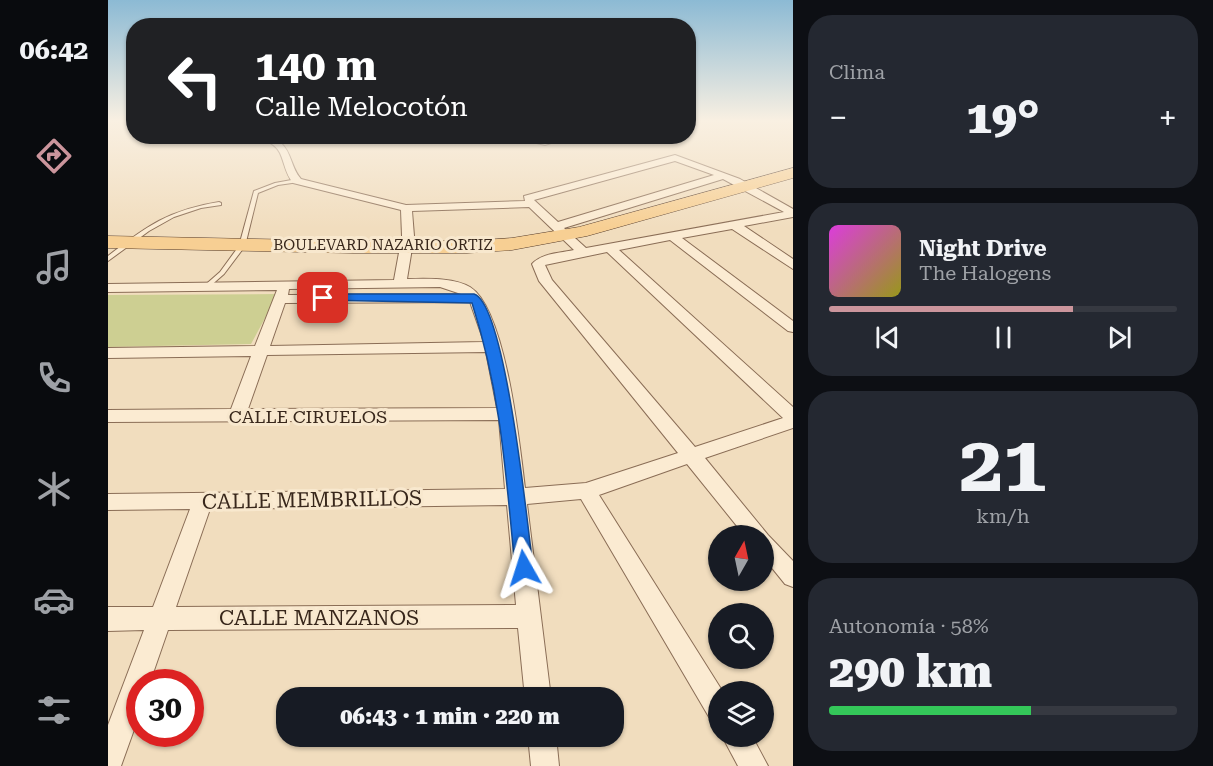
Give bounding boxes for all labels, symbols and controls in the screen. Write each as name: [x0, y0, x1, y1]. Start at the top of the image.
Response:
text: 06:42: [20, 34, 88, 66]
text: 140 m: [255, 41, 377, 90]
icon: left: [156, 42, 234, 120]
text: Clima: [829, 60, 885, 84]
text: Calle Melocotón: [255, 91, 468, 123]
text: 19°: [967, 91, 1040, 144]
text: −: [829, 98, 847, 137]
text: +: [1159, 98, 1177, 137]
icon: directions: [33, 135, 75, 177]
street label: BOULEVARD NAZARIO ORTIZ: [273, 236, 493, 254]
text: Night Drive: [919, 236, 1047, 261]
icon: music: [33, 246, 75, 288]
text: The Halogens: [919, 261, 1051, 285]
pin: [297, 272, 348, 323]
icon: arrive: [306, 281, 339, 314]
icon: previous: [871, 321, 904, 354]
icon: pause: [987, 321, 1020, 354]
icon: next: [1103, 321, 1136, 354]
icon: phone: [33, 357, 75, 399]
street label: CALLE CIRUELOS: [229, 406, 387, 427]
text: 21: [959, 419, 1047, 510]
icon: climate: [33, 468, 75, 510]
street label: CALLE MEMBRILLOS: [202, 486, 422, 514]
text: km/h: [976, 504, 1030, 528]
north arrow: [708, 525, 774, 591]
map controls: [708, 525, 774, 747]
position arrow: [492, 536, 556, 600]
icon: car: [33, 579, 75, 621]
button: search: [708, 603, 774, 669]
street label: CALLE MANZANOS: [219, 606, 419, 630]
text: Autonomía · 58%: [829, 614, 989, 638]
text: 290 km: [829, 645, 992, 698]
speed limit sign: 30: [126, 669, 204, 747]
button: layers: [708, 681, 774, 747]
icon: filters: [33, 689, 75, 731]
text: 06:43 · 1 min · 220 m: [340, 704, 560, 729]

